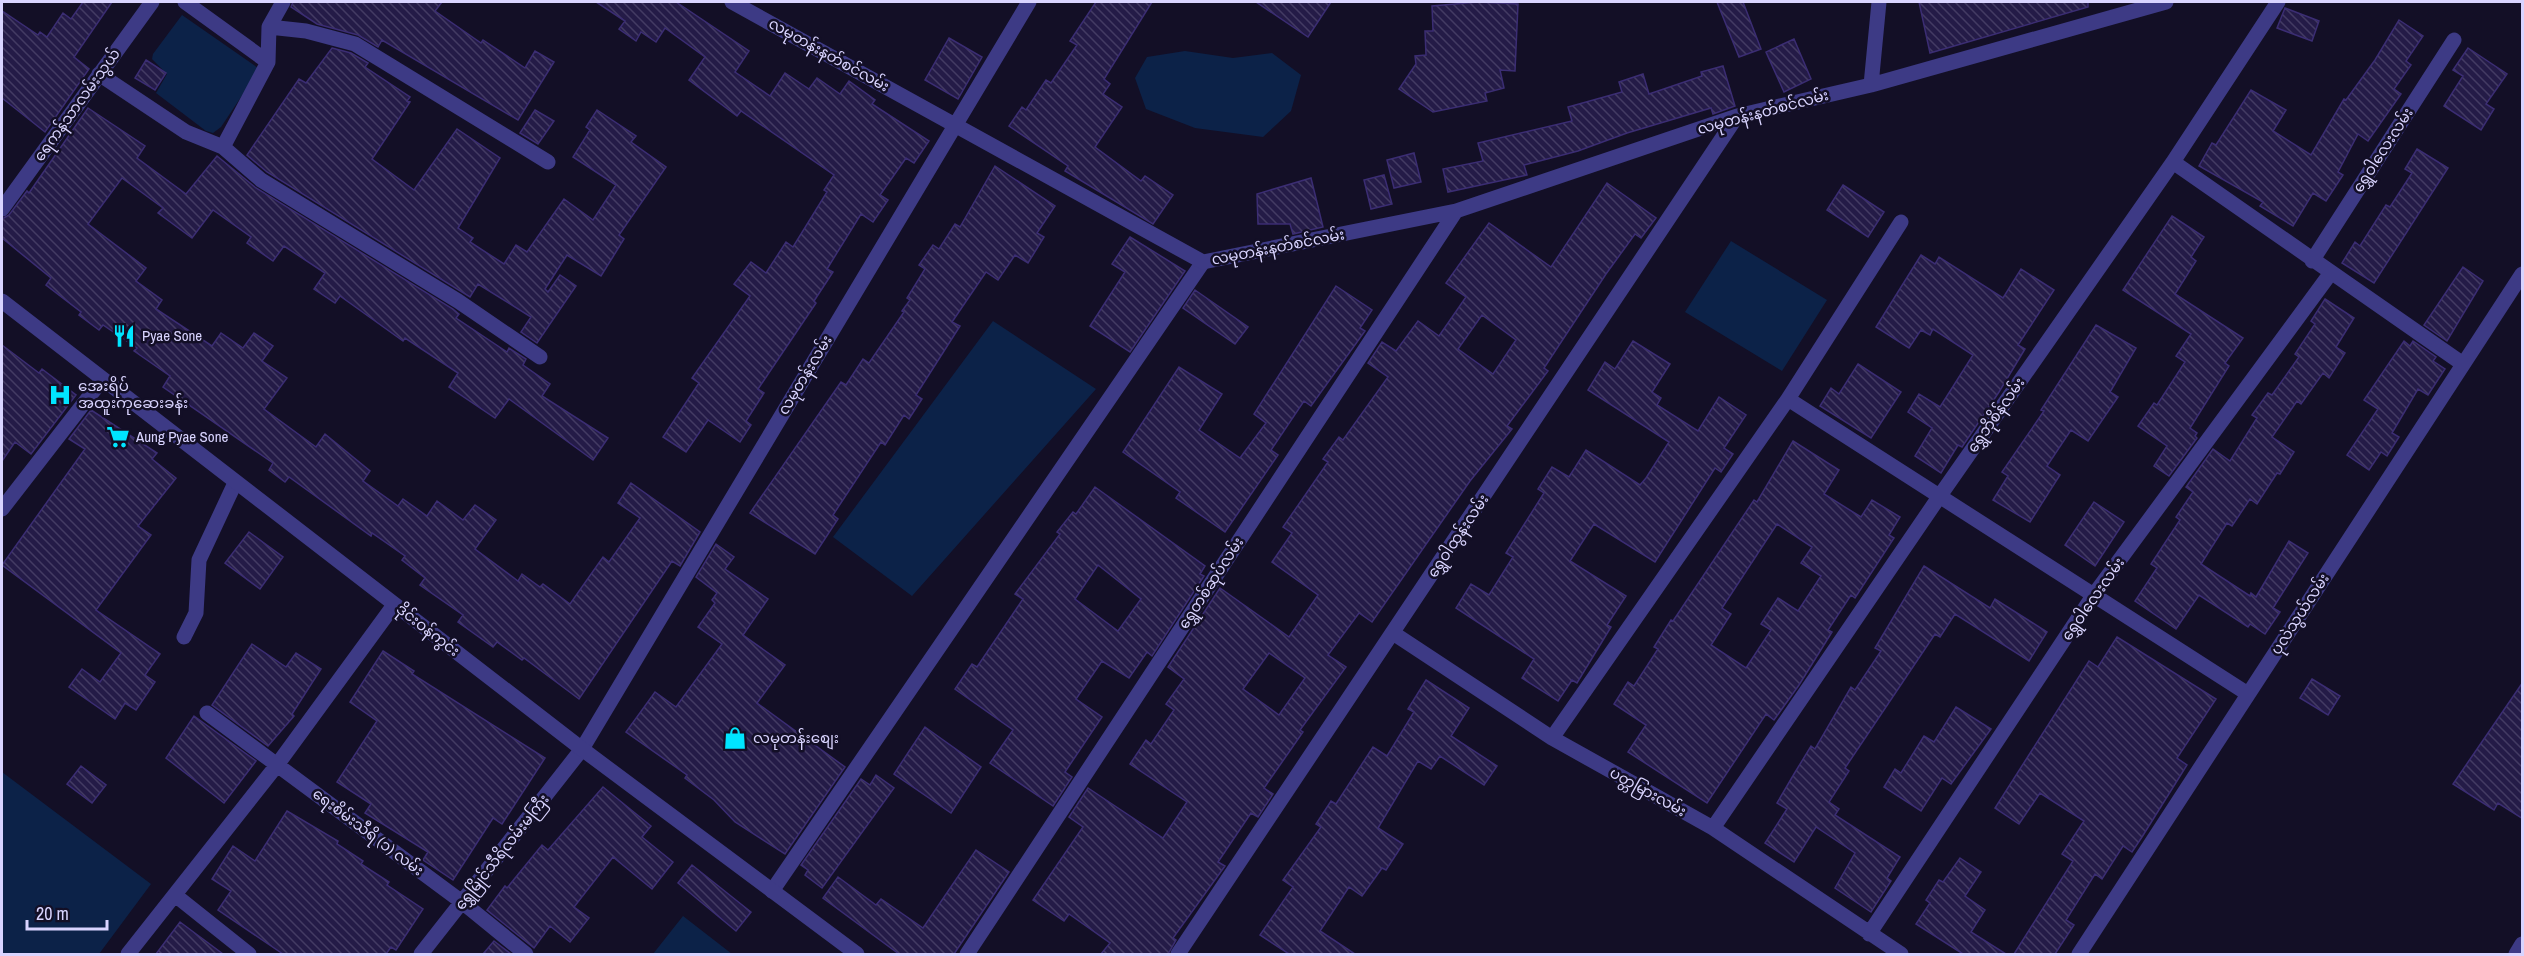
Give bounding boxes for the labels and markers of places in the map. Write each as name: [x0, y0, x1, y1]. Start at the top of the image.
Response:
restaurant icon: Pyae Sone: [111, 323, 137, 349]
place label: Pyae Sone: [142, 325, 202, 346]
place label: အေးရိပ် အထူးကုဆေးခန်း: [78, 375, 188, 415]
hospital icon: အေးရိပ် အထူးကုဆေးခန်း: [47, 382, 73, 408]
supermarket icon: Aung Pyae Sone: [105, 424, 131, 450]
place label: Aung Pyae Sone: [135, 426, 228, 447]
shop icon: လမုတန်းစျေး: [722, 725, 748, 751]
place label: လမုတန်းစျေး: [753, 727, 839, 750]

